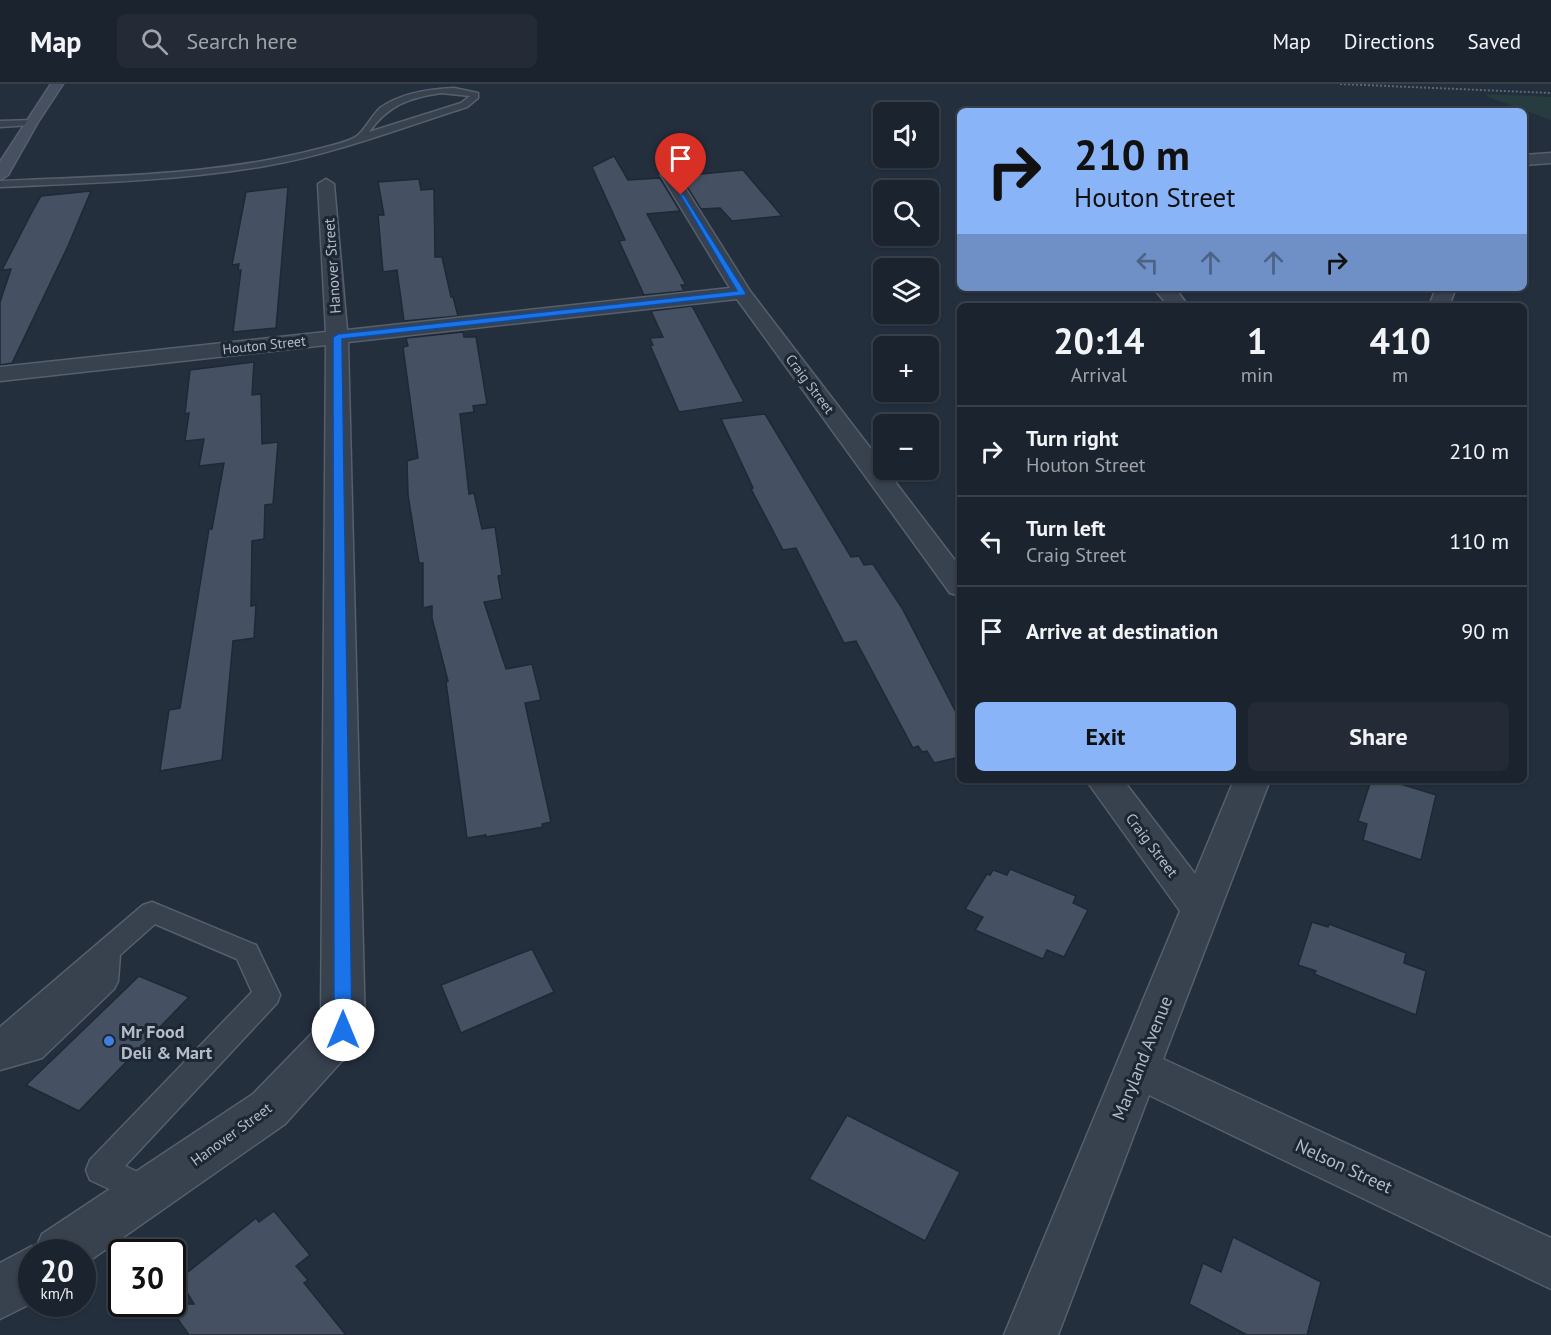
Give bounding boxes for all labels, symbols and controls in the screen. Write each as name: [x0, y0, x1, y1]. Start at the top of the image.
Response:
search box: [117, 14, 537, 68]
text: Map: [30, 23, 81, 60]
icon: search: [138, 25, 171, 58]
text: Search here: [186, 27, 297, 55]
text: Map: [1272, 28, 1311, 55]
text: Directions: [1344, 28, 1435, 55]
text: Saved: [1468, 28, 1521, 55]
map controls: [873, 102, 939, 480]
button: sound: [873, 102, 939, 168]
text: 210 m: [1074, 127, 1190, 182]
icon: right: [975, 132, 1053, 210]
pin: [655, 133, 706, 195]
icon: arrive: [664, 142, 697, 175]
button: search: [873, 180, 939, 246]
text: Houton Street: [1074, 180, 1235, 214]
street label: Hanover Street: [319, 218, 345, 314]
icon: left: [1131, 246, 1164, 279]
icon: ahead: [1194, 246, 1227, 279]
icon: ahead: [1257, 246, 1290, 279]
icon: right: [1320, 246, 1353, 279]
button: layers: [873, 258, 939, 324]
text: 20:14: [1053, 317, 1145, 364]
text: 1: [1247, 317, 1267, 364]
text: 410: [1370, 317, 1431, 364]
street label: Houton Street: [221, 332, 307, 358]
button: +: [873, 336, 939, 402]
street label: Craig Street: [782, 351, 838, 418]
text: Arrival: [1071, 362, 1127, 388]
text: min: [1241, 362, 1273, 388]
text: m: [1392, 362, 1408, 388]
button: −: [873, 414, 939, 480]
text: Turn right: [1026, 424, 1118, 452]
icon: right: [975, 435, 1008, 468]
text: 210 m: [1449, 437, 1509, 465]
text: Houton Street: [1026, 452, 1146, 478]
text: Turn left: [1026, 514, 1106, 542]
icon: left: [975, 525, 1008, 558]
text: 110 m: [1449, 527, 1509, 555]
text: Craig Street: [1026, 542, 1126, 568]
icon: arrive: [975, 615, 1008, 648]
text: Arrive at destination: [1026, 617, 1218, 645]
text: 90 m: [1461, 617, 1509, 645]
button: Exit: [975, 702, 1236, 771]
button: Share: [1248, 702, 1509, 771]
street label: Craig Street: [1122, 809, 1182, 881]
street label: Maryland Avenue: [1107, 993, 1177, 1123]
position arrow: [311, 998, 375, 1062]
place label: Mr Food Deli & Mart: [121, 1020, 213, 1064]
marker: Mr Food Deli & Mart: [102, 1034, 116, 1048]
street label: Hanover Street: [187, 1098, 275, 1170]
street label: Nelson Street: [1292, 1134, 1396, 1198]
speed limit sign: 30: [108, 1239, 186, 1317]
text: 20: [40, 1251, 74, 1290]
text: km/h: [41, 1284, 73, 1303]

